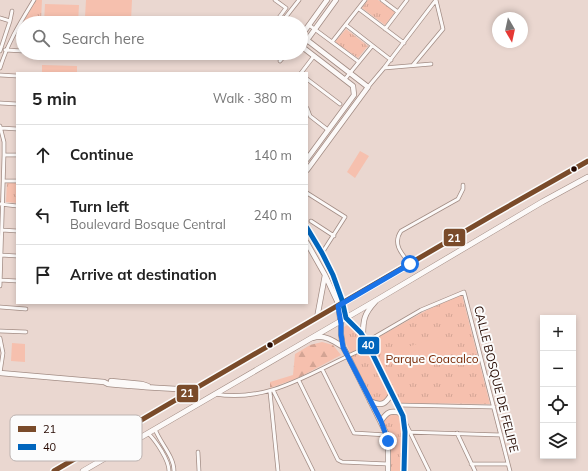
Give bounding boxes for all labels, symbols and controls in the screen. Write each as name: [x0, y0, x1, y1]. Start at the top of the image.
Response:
north arrow: [492, 12, 528, 48]
search box: [16, 16, 308, 60]
icon: search: [30, 27, 52, 49]
text: Search here: [62, 29, 144, 48]
text: 5 min: [32, 88, 77, 109]
text: Walk · 380 m: [213, 90, 292, 106]
icon: ahead: [32, 144, 54, 166]
text: Continue: [70, 145, 133, 164]
text: 140 m: [254, 147, 292, 163]
unlabelled marker: [569, 164, 579, 174]
text: Turn left: [70, 197, 129, 216]
icon: left: [32, 204, 54, 226]
text: 240 m: [254, 207, 292, 223]
text: Boulevard Bosque Central: [70, 216, 226, 232]
line badge: 21: [443, 228, 466, 247]
text: 21: [447, 231, 461, 245]
route start: [401, 255, 419, 273]
icon: arrive: [32, 264, 54, 286]
text: Arrive at destination: [70, 265, 217, 284]
street label: CALLE BOSQUE DE FELIPE: [471, 304, 522, 454]
map controls: [540, 315, 576, 459]
button: +: [540, 315, 576, 351]
line badge: 40: [357, 336, 380, 355]
text: 40: [361, 338, 375, 352]
unlabelled marker: [265, 340, 275, 350]
park label: Parque Coacalco: [385, 351, 479, 366]
button: −: [540, 351, 576, 387]
line badge: 21: [176, 384, 199, 403]
text: 21: [180, 386, 194, 400]
button: locate: [540, 387, 576, 423]
legend: [10, 415, 142, 461]
text: 21: [43, 422, 56, 436]
button: layers: [540, 423, 576, 459]
route end: [379, 432, 397, 450]
text: 40: [43, 440, 57, 454]

